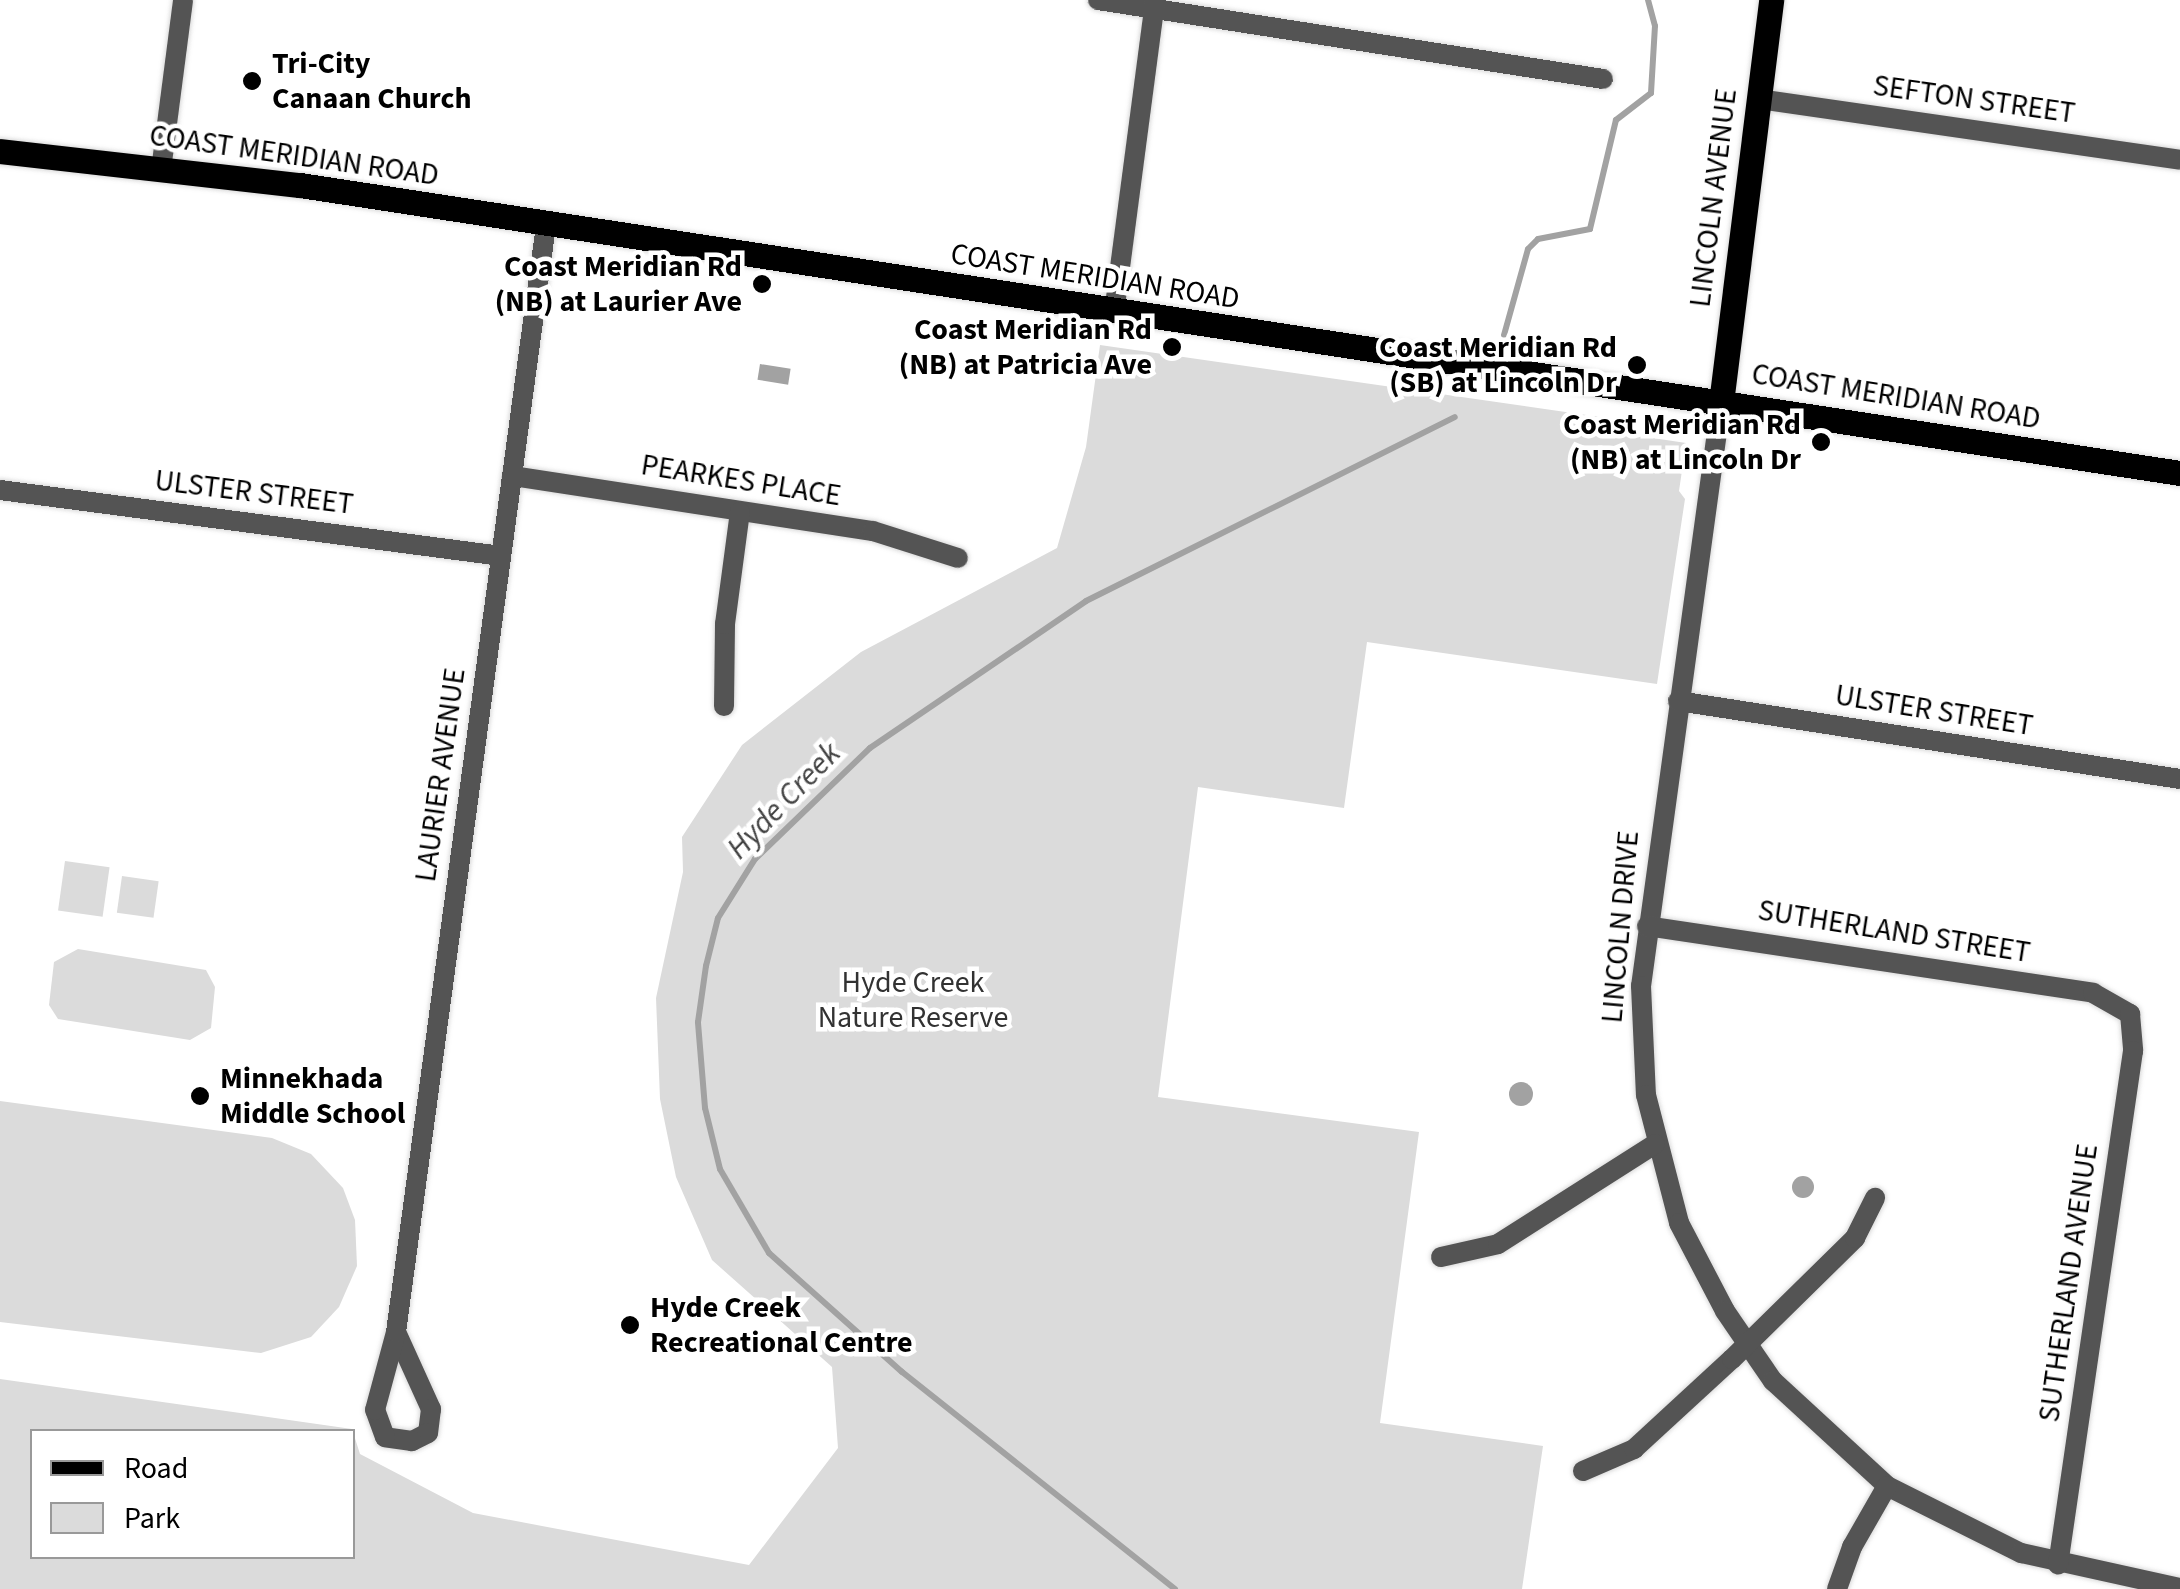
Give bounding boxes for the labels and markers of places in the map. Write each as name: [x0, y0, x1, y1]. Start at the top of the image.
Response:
place label: Tri-City Canaan Church: [272, 46, 472, 116]
marker: Tri-City Canaan Church: [241, 70, 263, 92]
place label: Coast Meridian Rd (NB) at Laurier Ave: [495, 249, 742, 320]
marker: Coast Meridian Rd (NB) at Laurier Ave: [751, 273, 773, 295]
place label: Coast Meridian Rd (NB) at Patricia Ave: [899, 312, 1152, 382]
place label: Coast Meridian Rd (SB) at Lincoln Dr: [1379, 330, 1617, 400]
marker: Coast Meridian Rd (NB) at Patricia Ave: [1161, 336, 1183, 358]
marker: Coast Meridian Rd (SB) at Lincoln Dr: [1626, 354, 1648, 376]
place label: Coast Meridian Rd (NB) at Lincoln Dr: [1563, 407, 1801, 478]
marker: Coast Meridian Rd (NB) at Lincoln Dr: [1810, 431, 1832, 453]
place label: Minnekhada Middle School: [220, 1061, 405, 1132]
marker: Minnekhada Middle School: [189, 1085, 211, 1107]
place label: Hyde Creek Recreational Centre: [650, 1290, 913, 1360]
marker: Hyde Creek Recreational Centre: [619, 1314, 641, 1336]

